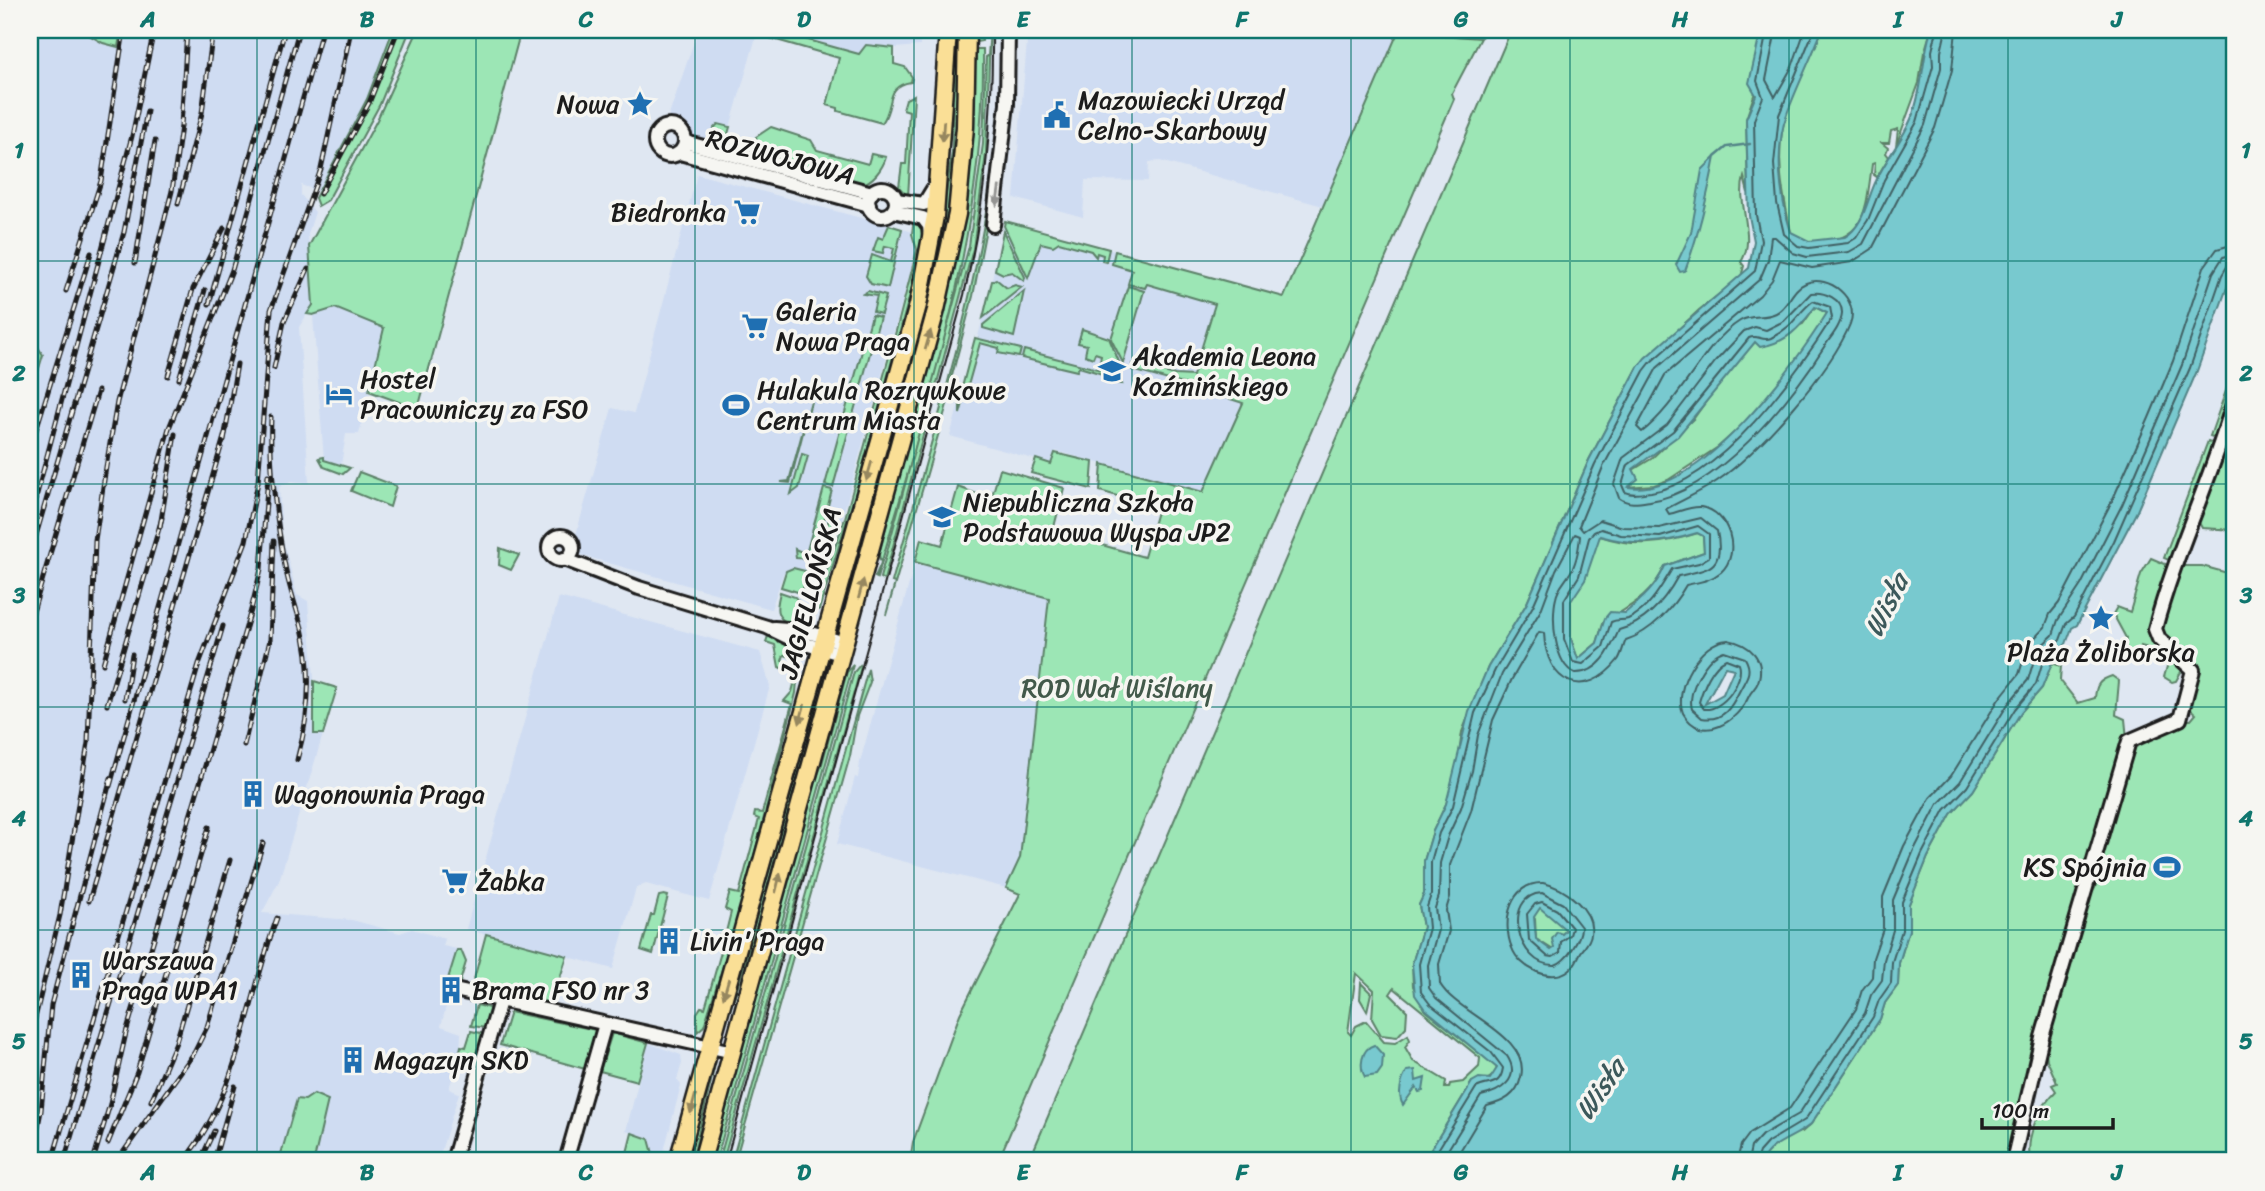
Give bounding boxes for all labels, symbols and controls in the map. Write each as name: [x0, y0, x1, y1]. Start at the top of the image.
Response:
text: A: [139, 0, 156, 40]
text: B: [360, 0, 375, 40]
text: C: [578, 0, 594, 40]
text: D: [797, 0, 812, 40]
text: E: [1017, 0, 1032, 40]
text: F: [1235, 0, 1250, 40]
text: G: [1453, 0, 1469, 40]
text: H: [1671, 0, 1689, 40]
text: I: [1892, 0, 1904, 40]
text: J: [2110, 0, 2124, 40]
place label: Mazowiecki Urząd Celno-Skarbowy: [1078, 77, 1286, 153]
place label: Nowa: [557, 81, 620, 127]
place icon: Nowa: [625, 89, 655, 119]
public building icon: Mazowiecki Urząd Celno-Skarbowy: [1042, 100, 1072, 130]
street label: ROZWOJOWA: [701, 115, 859, 199]
one-way arrow: [938, 120, 949, 142]
text: 1: [14, 130, 24, 171]
text: 1: [2241, 130, 2251, 171]
one-way arrow: [992, 185, 1003, 207]
place label: Biedronka: [611, 189, 726, 235]
supermarket icon: Biedronka: [732, 197, 762, 227]
place label: Galeria Nowa Praga: [776, 288, 910, 364]
supermarket icon: Galeria Nowa Praga: [740, 311, 770, 341]
one-way arrow: [923, 329, 933, 350]
place label: Akademia Leona Koźmińskiego: [1132, 333, 1316, 409]
text: 2: [11, 353, 26, 394]
text: 2: [2238, 353, 2253, 394]
place label: Hostel Pracowniczy za FSO: [360, 356, 589, 432]
school or university icon: Akademia Leona Koźmińskiego: [1097, 356, 1127, 386]
place label: Hulakula Rozrywkowe Centrum Miasta: [757, 367, 1006, 443]
hotel icon: Hostel Pracowniczy za FSO: [324, 379, 354, 409]
sports icon: Hulakula Rozrywkowe Centrum Miasta: [721, 390, 751, 420]
one-way arrow: [864, 461, 874, 482]
place label: Niepubliczna Szkoła Podstawowa Wyspa JP2: [963, 479, 1231, 555]
street label: JAGIELLOŃSKA: [765, 502, 855, 685]
school or university icon: Niepubliczna Szkoła Podstawowa Wyspa JP2: [927, 502, 957, 532]
water label: Wisła: [1850, 561, 1924, 645]
text: 3: [12, 575, 26, 616]
text: 3: [2239, 575, 2253, 616]
one-way arrow: [856, 578, 866, 599]
place icon: Plaża Żoliborska: [2086, 603, 2116, 633]
place label: Plaża Żoliborska: [2007, 629, 2195, 675]
park label: ROD Wał Wiślany: [1022, 665, 1213, 711]
one-way arrow: [797, 704, 807, 725]
place label: Wagonownia Praga: [274, 771, 485, 817]
building icon: Wagonownia Praga: [238, 779, 268, 809]
text: 4: [11, 798, 27, 839]
text: 4: [2238, 798, 2254, 839]
place label: KS Spójnia: [2023, 844, 2147, 890]
sports icon: KS Spójnia: [2152, 852, 2182, 882]
place label: Żabka: [476, 858, 545, 904]
supermarket icon: Żabka: [440, 866, 470, 896]
one-way arrow: [773, 871, 784, 893]
place label: Livin' Praga: [690, 918, 825, 964]
building icon: Livin' Praga: [654, 926, 684, 956]
place label: Warszawa Praga WPA1: [102, 937, 238, 1013]
building icon: Warszawa Praga WPA1: [66, 960, 96, 990]
place label: Brama FSO nr 3: [472, 967, 649, 1013]
building icon: Brama FSO nr 3: [436, 975, 466, 1005]
one-way arrow: [720, 977, 730, 998]
text: 5: [12, 1021, 26, 1062]
text: 5: [2239, 1021, 2253, 1062]
place label: Magazyn SKD: [374, 1037, 529, 1083]
building icon: Magazyn SKD: [338, 1045, 368, 1075]
water label: Wisła: [1561, 1045, 1641, 1130]
scale bar: [1982, 1086, 2113, 1130]
text: 100 m: [1992, 1092, 2049, 1130]
one-way arrow: [687, 1094, 698, 1116]
text: A: [139, 1152, 156, 1191]
text: B: [360, 1152, 375, 1191]
text: C: [578, 1152, 594, 1191]
text: D: [797, 1152, 812, 1191]
text: E: [1017, 1152, 1032, 1191]
text: F: [1235, 1152, 1250, 1191]
text: G: [1453, 1152, 1469, 1191]
text: H: [1671, 1152, 1689, 1191]
text: I: [1892, 1152, 1904, 1191]
text: J: [2110, 1152, 2124, 1191]

